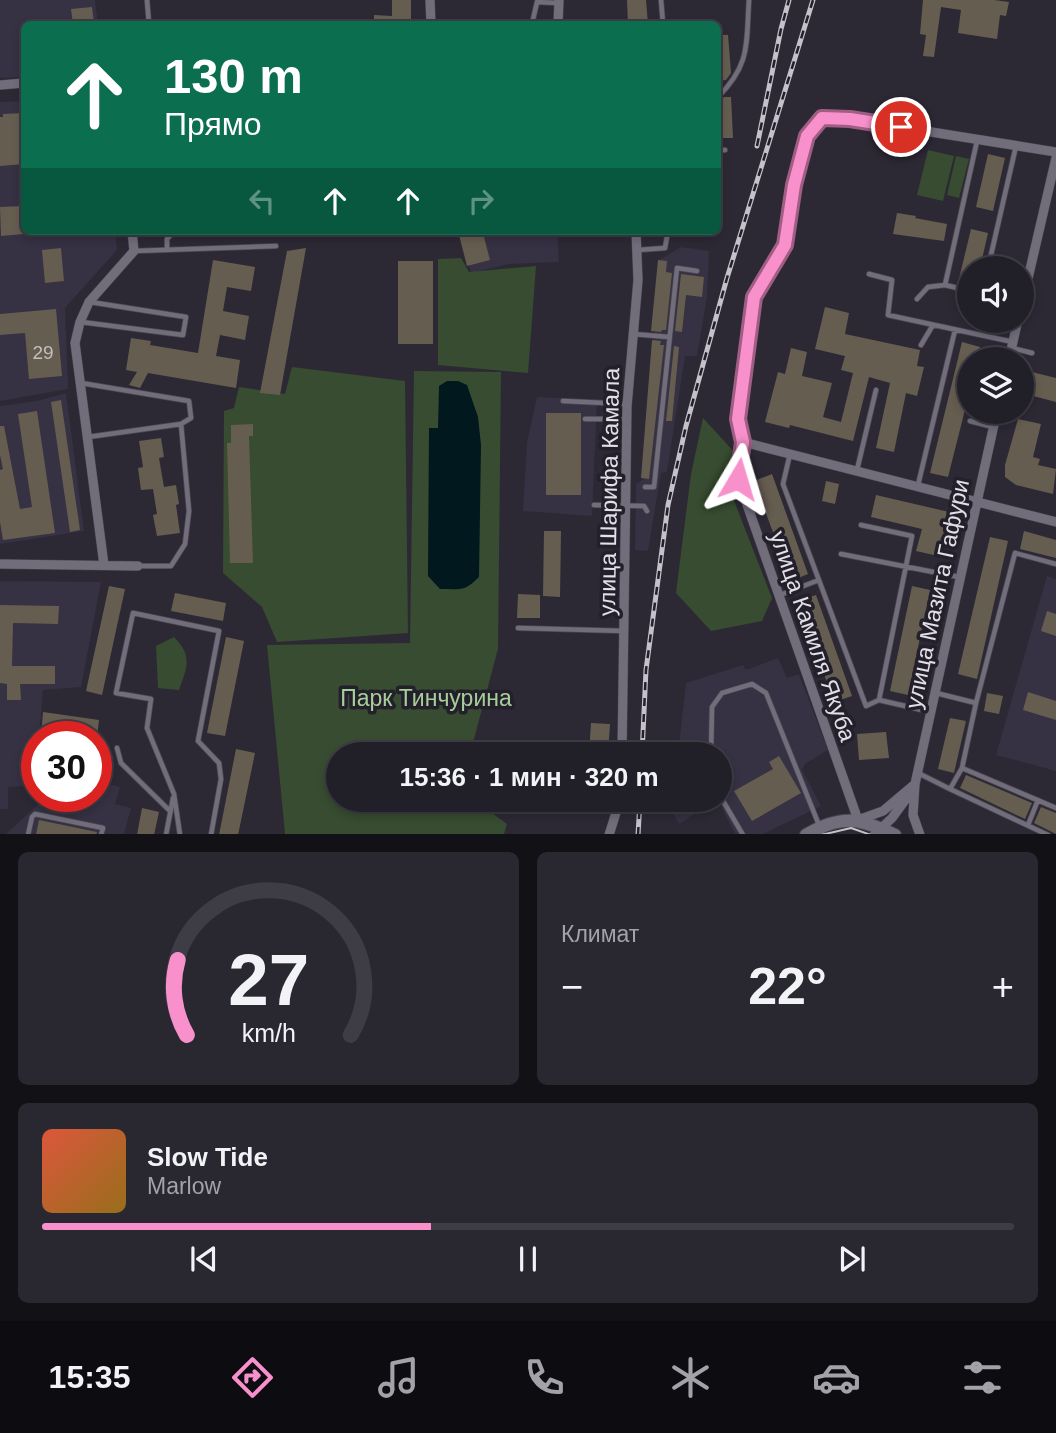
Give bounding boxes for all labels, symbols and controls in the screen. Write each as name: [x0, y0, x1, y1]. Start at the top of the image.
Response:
icon: ahead: [49, 49, 140, 140]
text: 130 m: [164, 49, 303, 103]
pin: [871, 97, 931, 157]
text: Прямо: [164, 106, 262, 142]
icon: arrive: [882, 108, 920, 146]
icon: left: [243, 182, 281, 220]
icon: ahead: [316, 182, 354, 220]
icon: ahead: [389, 182, 427, 220]
icon: right: [462, 182, 500, 220]
map controls: [957, 256, 1034, 424]
button: sound: [957, 256, 1034, 333]
house number: 29: [32, 342, 54, 363]
button: layers: [957, 347, 1034, 424]
street label: улица Шарифа Камала: [594, 367, 624, 616]
position arrow: [701, 442, 775, 516]
street label: улица Мазита Гафури: [900, 477, 974, 711]
street label: улица Камиля Якуба: [765, 527, 861, 745]
park label: Парк Тинчурина: [340, 685, 512, 711]
speed limit sign: 30: [21, 721, 112, 812]
text: 15:36 · 1 мин · 320 m: [399, 762, 659, 792]
text: Климат: [561, 921, 639, 947]
text: 27: [228, 939, 309, 1020]
text: 22°: [748, 957, 827, 1015]
text: −: [561, 966, 583, 1008]
text: +: [992, 966, 1014, 1008]
text: km/h: [241, 1018, 296, 1046]
text: Slow Tide: [147, 1142, 268, 1172]
text: Marlow: [147, 1173, 221, 1199]
icon: previous: [185, 1240, 223, 1278]
icon: pause: [509, 1240, 547, 1278]
icon: next: [833, 1240, 871, 1278]
icon: directions: [228, 1353, 277, 1402]
icon: music: [374, 1353, 423, 1402]
icon: phone: [520, 1353, 569, 1402]
icon: climate: [666, 1353, 715, 1402]
icon: car: [812, 1353, 861, 1402]
icon: filters: [958, 1353, 1007, 1402]
text: 15:35: [49, 1359, 130, 1395]

